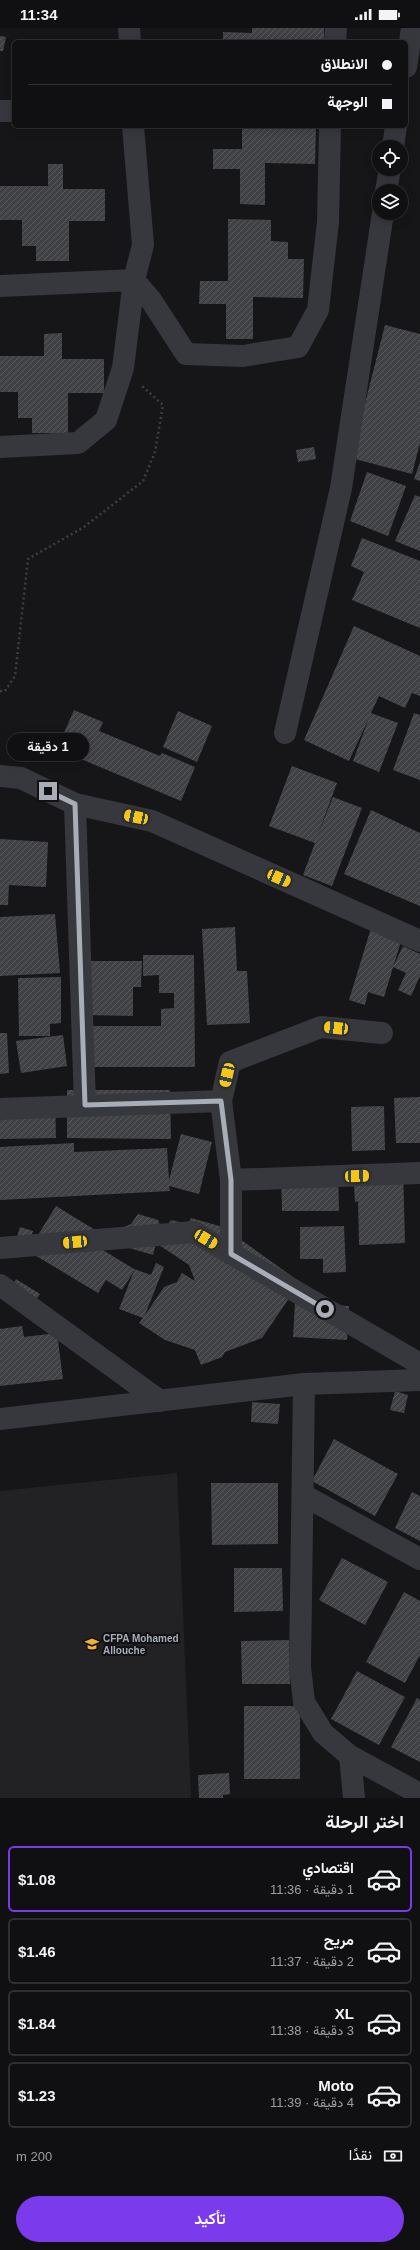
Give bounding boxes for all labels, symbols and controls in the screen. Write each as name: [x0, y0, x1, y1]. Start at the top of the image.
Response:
text: 11:34: [20, 6, 58, 23]
text: الانطلاق: [321, 55, 368, 72]
text: الوجهة: [327, 93, 368, 110]
map controls: [372, 140, 408, 220]
button: locate: [372, 140, 408, 176]
button: layers: [372, 184, 408, 220]
callout: 1 دقيقة: [7, 733, 89, 761]
text: 1 دقيقة: [27, 739, 69, 754]
route end: [39, 782, 57, 800]
car: [123, 809, 149, 825]
car: [266, 868, 292, 888]
car: [323, 1021, 349, 1035]
car: [218, 1062, 236, 1088]
car: [345, 1170, 369, 1182]
car: [193, 1228, 219, 1250]
car: [63, 1235, 87, 1249]
route start: [316, 1300, 334, 1318]
place label: CFPA Mohamed Allouche: [103, 1633, 179, 1656]
school or university icon: CFPA Mohamed Allouche: [84, 1636, 100, 1652]
text: اختر الرحلة: [325, 1812, 404, 1832]
text: اقتصادي: [302, 1859, 354, 1876]
icon: car: [366, 1861, 402, 1897]
text: $1.08: [18, 1871, 56, 1888]
text: 1 دقيقة · 11:36: [270, 1882, 354, 1897]
text: مريح: [324, 1931, 354, 1948]
icon: car: [366, 1933, 402, 1969]
text: $1.46: [18, 1943, 56, 1960]
text: 2 دقيقة · 11:37: [270, 1954, 354, 1969]
text: XL: [335, 2005, 354, 2022]
icon: car: [366, 2005, 402, 2041]
text: $1.84: [18, 2015, 56, 2032]
text: 3 دقيقة · 11:38: [270, 2023, 354, 2038]
text: Moto: [318, 2077, 354, 2094]
icon: car: [366, 2077, 402, 2113]
text: $1.23: [18, 2087, 56, 2104]
text: 4 دقيقة · 11:39: [270, 2095, 354, 2110]
icon: cash: [382, 2145, 404, 2167]
text: نقدًا: [349, 2146, 372, 2163]
text: 200 m: [16, 2149, 52, 2164]
button: تأكيد: [16, 2196, 404, 2242]

